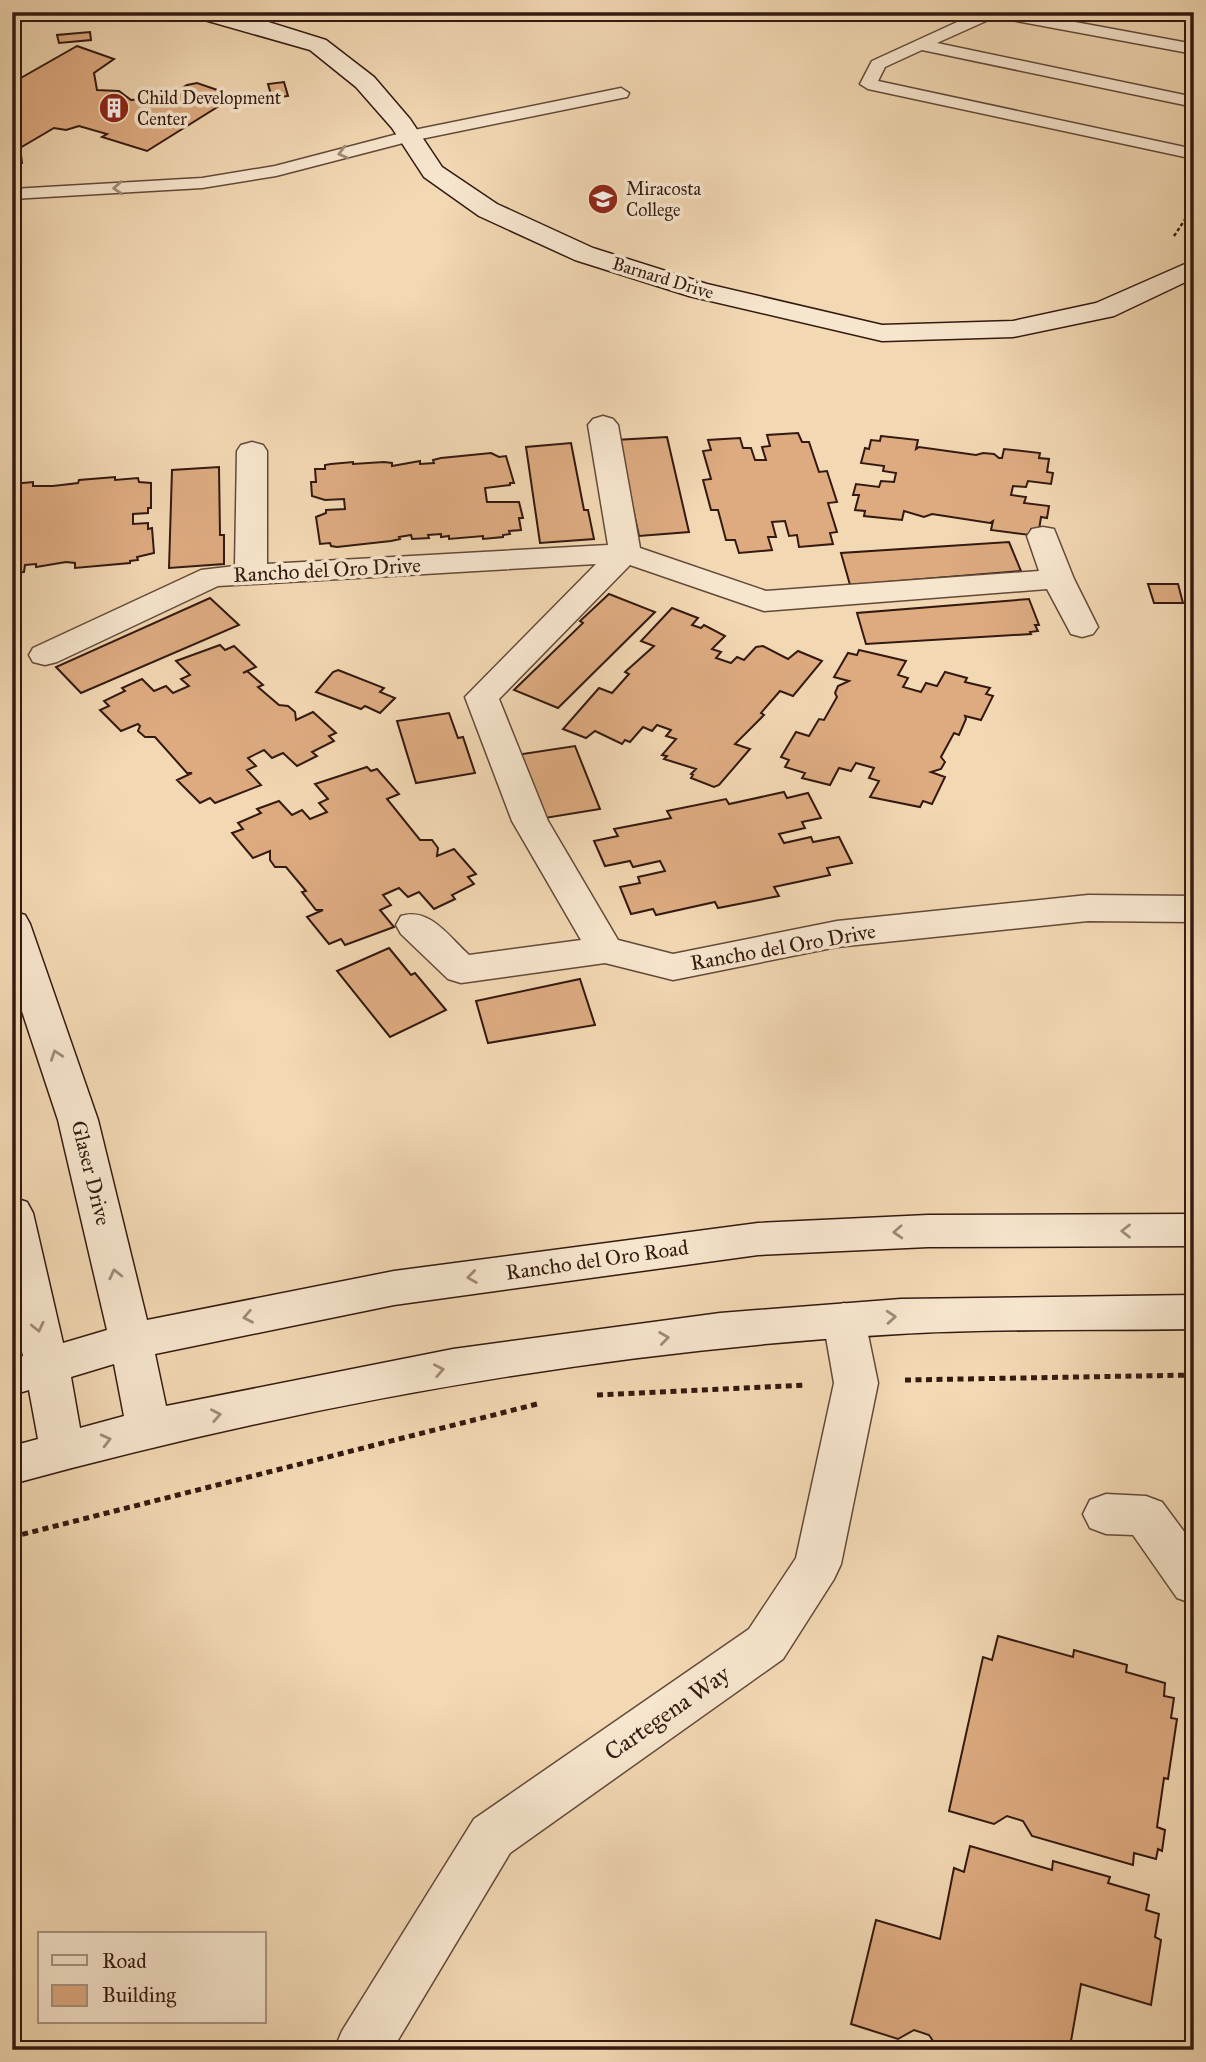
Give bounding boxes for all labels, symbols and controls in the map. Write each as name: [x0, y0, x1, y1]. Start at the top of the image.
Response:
place label: Child Development Center: [137, 87, 282, 130]
building icon: Child Development Center: [97, 91, 131, 125]
one-way arrow: [337, 145, 349, 159]
place label: Miracosta College: [626, 178, 702, 222]
one-way arrow: [113, 180, 124, 195]
school or university icon: Miracosta College: [586, 182, 620, 216]
street label: Barnard Drive: [610, 252, 716, 304]
street label: Rancho del Oro Drive: [233, 552, 422, 588]
street label: Rancho del Oro Drive: [688, 918, 878, 976]
one-way arrow: [50, 1049, 64, 1061]
street label: Glaser Drive: [65, 1118, 117, 1228]
one-way arrow: [1120, 1223, 1130, 1239]
one-way arrow: [892, 1225, 903, 1240]
street label: Rancho del Oro Road: [504, 1234, 690, 1286]
one-way arrow: [109, 1268, 123, 1280]
one-way arrow: [466, 1269, 478, 1284]
one-way arrow: [242, 1309, 254, 1324]
one-way arrow: [886, 1310, 897, 1325]
one-way arrow: [30, 1321, 45, 1333]
one-way arrow: [658, 1331, 670, 1346]
one-way arrow: [433, 1364, 445, 1379]
one-way arrow: [210, 1408, 222, 1423]
one-way arrow: [99, 1433, 111, 1448]
street label: Cartegena Way: [599, 1658, 736, 1767]
legend: [38, 1932, 266, 2024]
text: Road: [102, 1948, 147, 1974]
text: Building: [102, 1982, 176, 2008]

